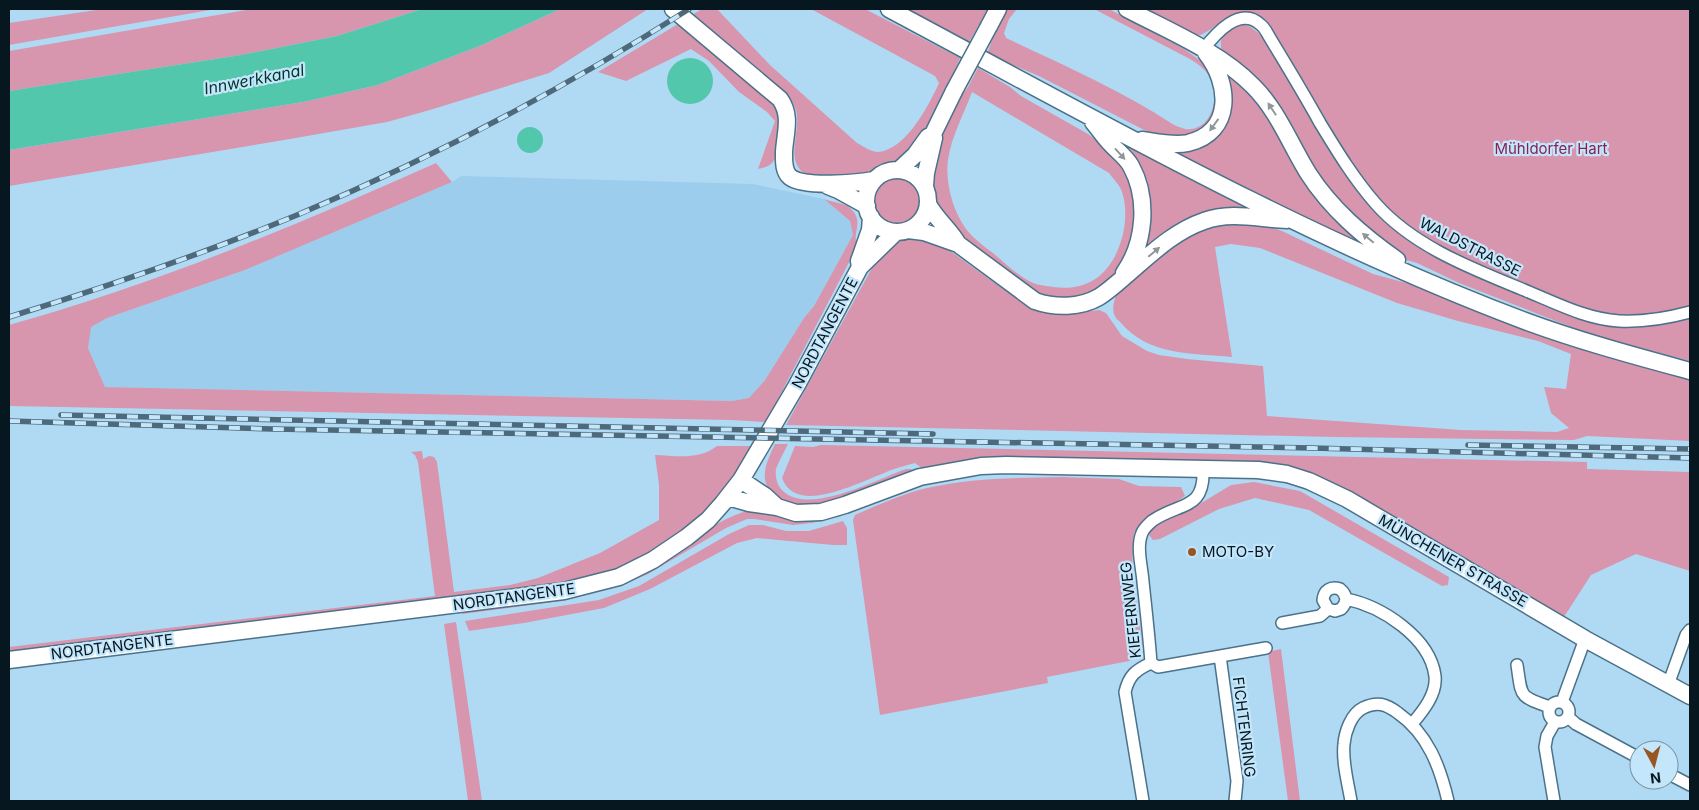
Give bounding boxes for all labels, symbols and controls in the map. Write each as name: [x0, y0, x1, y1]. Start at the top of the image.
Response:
water label: Innwerkkanal: [202, 59, 306, 99]
one-way arrow: [1267, 103, 1276, 116]
one-way arrow: [1209, 118, 1219, 132]
park label: Mühldorfer Hart: [1494, 139, 1608, 158]
one-way arrow: [1114, 147, 1126, 159]
street label: WALDSTRASSE: [1416, 213, 1524, 280]
one-way arrow: [1362, 233, 1375, 244]
one-way arrow: [1148, 246, 1161, 257]
street label: NORDTANGENTE: [787, 274, 862, 392]
street label: MÜNCHENER STRASSE: [1375, 510, 1531, 611]
place label: MOTO-BY: [1202, 542, 1274, 561]
marker: MOTO-BY: [1186, 546, 1198, 558]
street label: KIEFERNWEG: [1116, 561, 1145, 659]
street label: NORDTANGENTE: [452, 579, 576, 614]
street label: NORDTANGENTE: [50, 630, 174, 663]
street label: FICHTENRING: [1229, 676, 1260, 778]
north arrow: [1629, 740, 1679, 790]
text: N: [1649, 769, 1662, 787]

